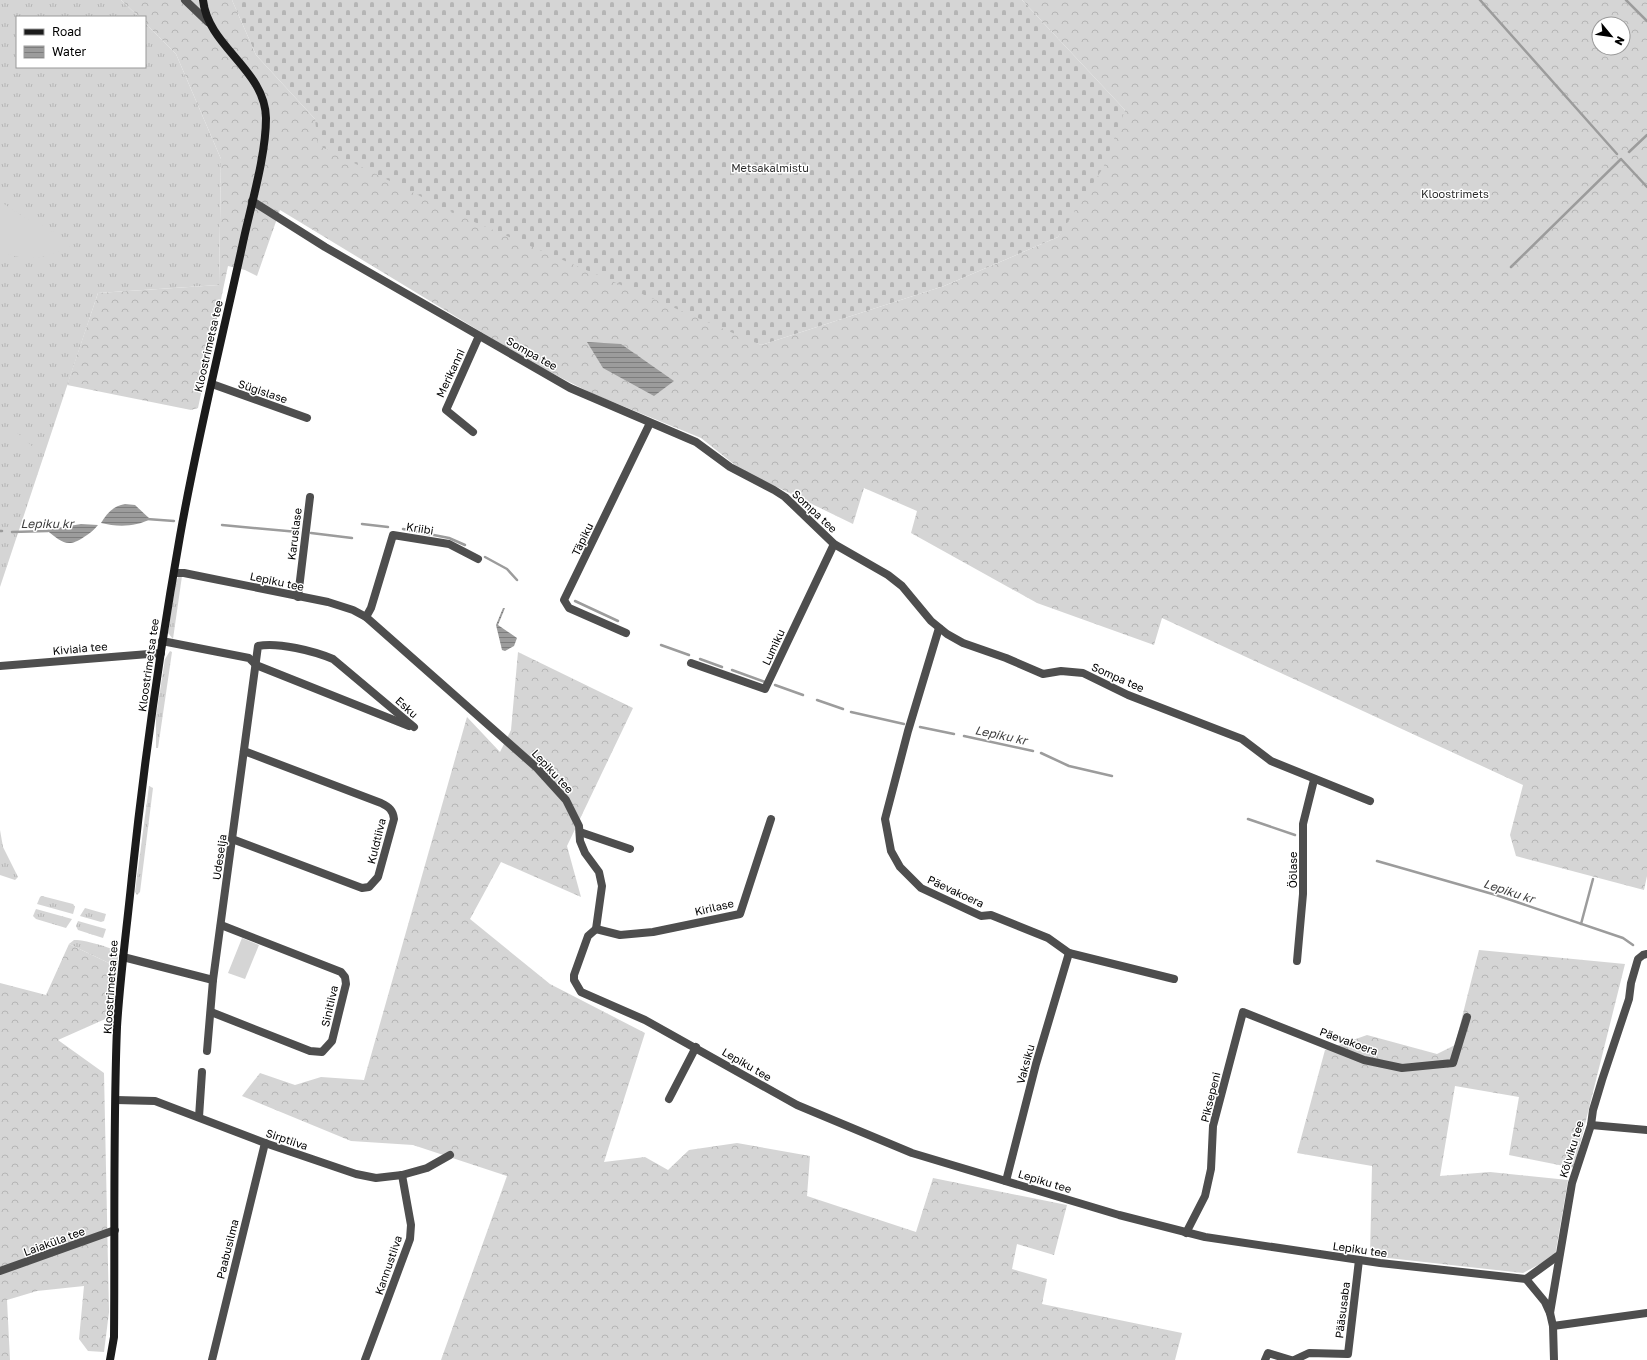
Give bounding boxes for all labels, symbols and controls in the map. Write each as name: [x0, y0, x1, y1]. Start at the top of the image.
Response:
legend: [16, 16, 146, 68]
north arrow: [1591, 16, 1631, 56]
text: Road: [52, 24, 81, 39]
text: N: [1612, 34, 1628, 48]
text: Water: [52, 44, 86, 59]
park label: Metsakalmistu: [731, 161, 809, 174]
park label: Kloostrimets: [1421, 187, 1489, 200]
street label: Kloostrimetsa tee: [191, 299, 225, 393]
street label: Sompa tee: [504, 334, 560, 372]
street label: Merikanni: [433, 347, 467, 399]
street label: Sügislase: [237, 377, 289, 405]
street label: Sompa tee: [790, 487, 840, 535]
street label: Karuslase: [284, 507, 304, 561]
water label: Lepiku kr: [21, 516, 76, 531]
street label: Kriibi: [405, 519, 435, 537]
street label: Täpiku: [568, 520, 596, 558]
street label: Lepiku tee: [249, 569, 305, 593]
street label: Kloostrimetsa tee: [135, 618, 161, 712]
street label: Lumiku: [759, 627, 787, 667]
street label: Kiviaia tee: [52, 639, 108, 657]
street label: Sompa tee: [1090, 660, 1146, 694]
street label: Esku: [393, 694, 421, 720]
water label: Lepiku kr: [974, 722, 1031, 748]
street label: Lepiku tee: [529, 746, 577, 796]
street label: Kuldtiiva: [364, 817, 388, 865]
street label: Udeselja: [209, 833, 229, 881]
street label: Öölase: [1286, 852, 1299, 888]
street label: Päevakoera: [926, 872, 986, 910]
water label: Lepiku kr: [1482, 876, 1539, 907]
street label: Kirilase: [693, 896, 735, 918]
street label: Kloostrimetsa tee: [100, 940, 120, 1034]
street label: Sinitiiva: [318, 984, 340, 1028]
street label: Päevakoera: [1318, 1024, 1380, 1058]
street label: Vaksiku: [1013, 1043, 1037, 1085]
street label: Lepiku tee: [720, 1045, 774, 1083]
street label: Piksepeni: [1197, 1070, 1223, 1124]
street label: Kõlviku tee: [1556, 1119, 1586, 1179]
street label: Sirptiiva: [264, 1126, 310, 1152]
street label: Lepiku tee: [1017, 1167, 1073, 1195]
street label: Paabusilma: [213, 1218, 241, 1280]
street label: Laiaküla tee: [22, 1224, 86, 1258]
street label: Kannustiiva: [372, 1234, 404, 1296]
street label: Lepiku tee: [1332, 1239, 1388, 1259]
street label: Pääsusaba: [1332, 1281, 1352, 1339]

